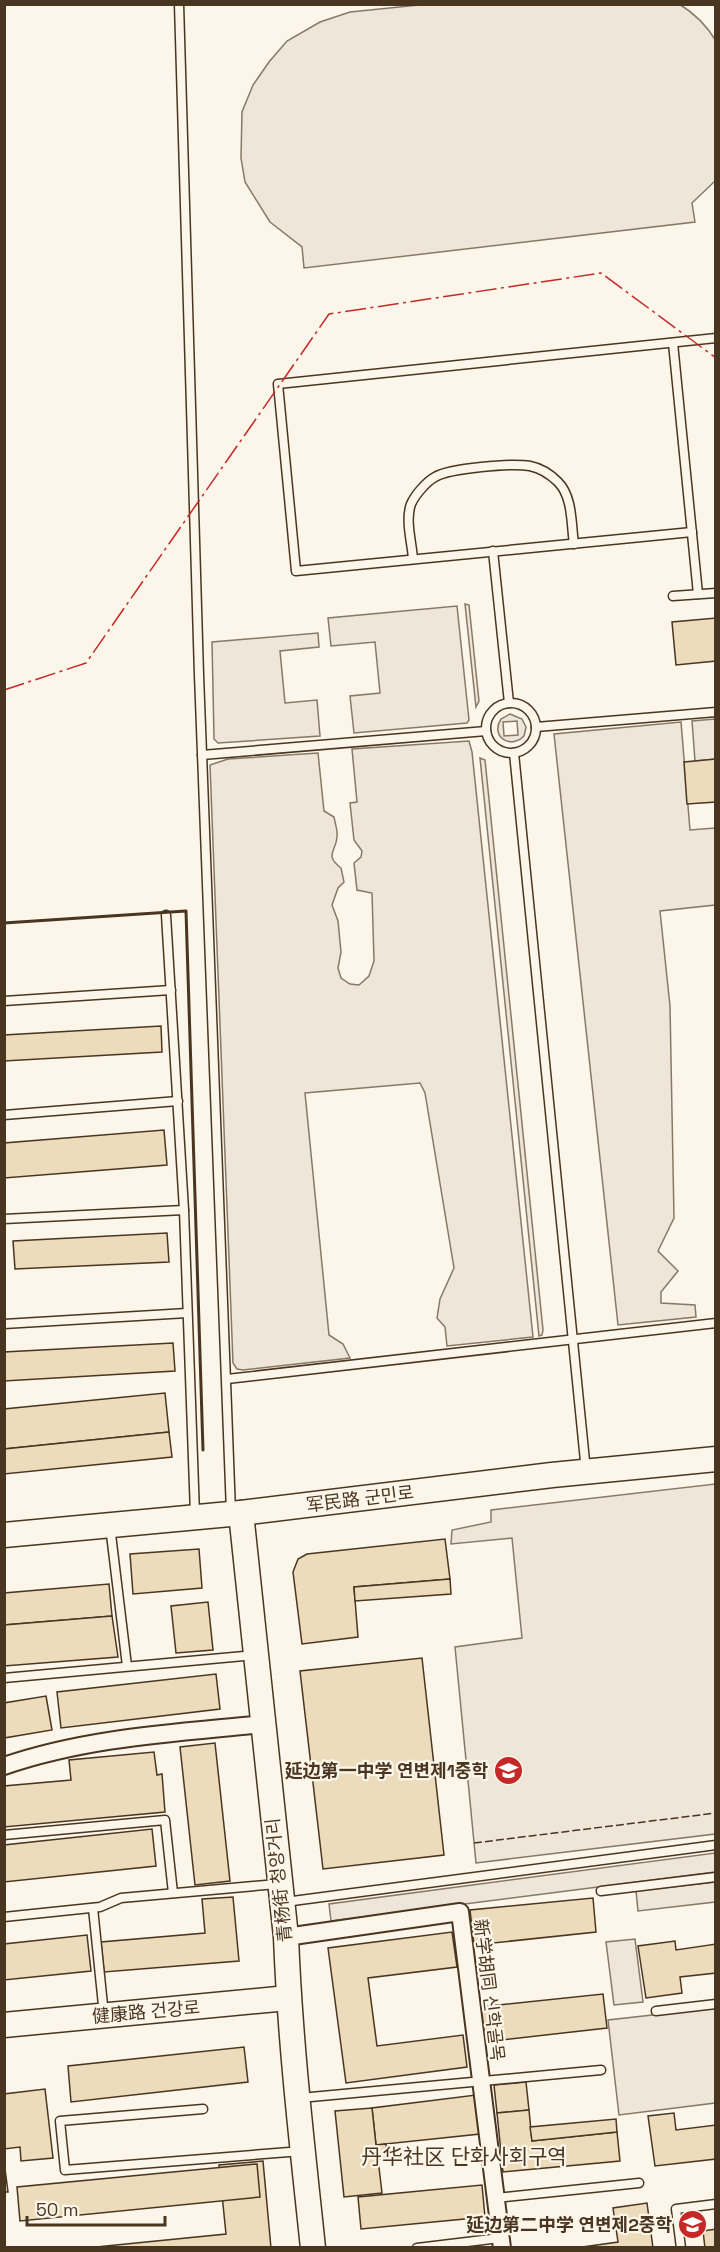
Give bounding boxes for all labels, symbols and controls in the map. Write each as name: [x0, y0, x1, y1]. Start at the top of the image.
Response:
street label: 军民路 군민로: [305, 1480, 415, 1517]
school or university icon: 延边第一中学 연변제1중학: [493, 1755, 525, 1787]
place label: 延边第一中学 연변제1중학: [284, 1759, 488, 1782]
street label: 青杨街 청양거리: [261, 1817, 296, 1943]
street label: 新学胡同 신학골목: [469, 1918, 510, 2062]
street label: 健康路 건강로: [91, 1995, 201, 2028]
district label: 丹华社区 단화사회구역: [361, 2143, 567, 2170]
scale bar: [27, 2189, 165, 2227]
text: 50 m: [36, 2198, 78, 2221]
school or university icon: 延边第二中学 연변제2중학: [677, 2209, 709, 2241]
place label: 延边第二中学 연변제2중학: [466, 2213, 672, 2236]

